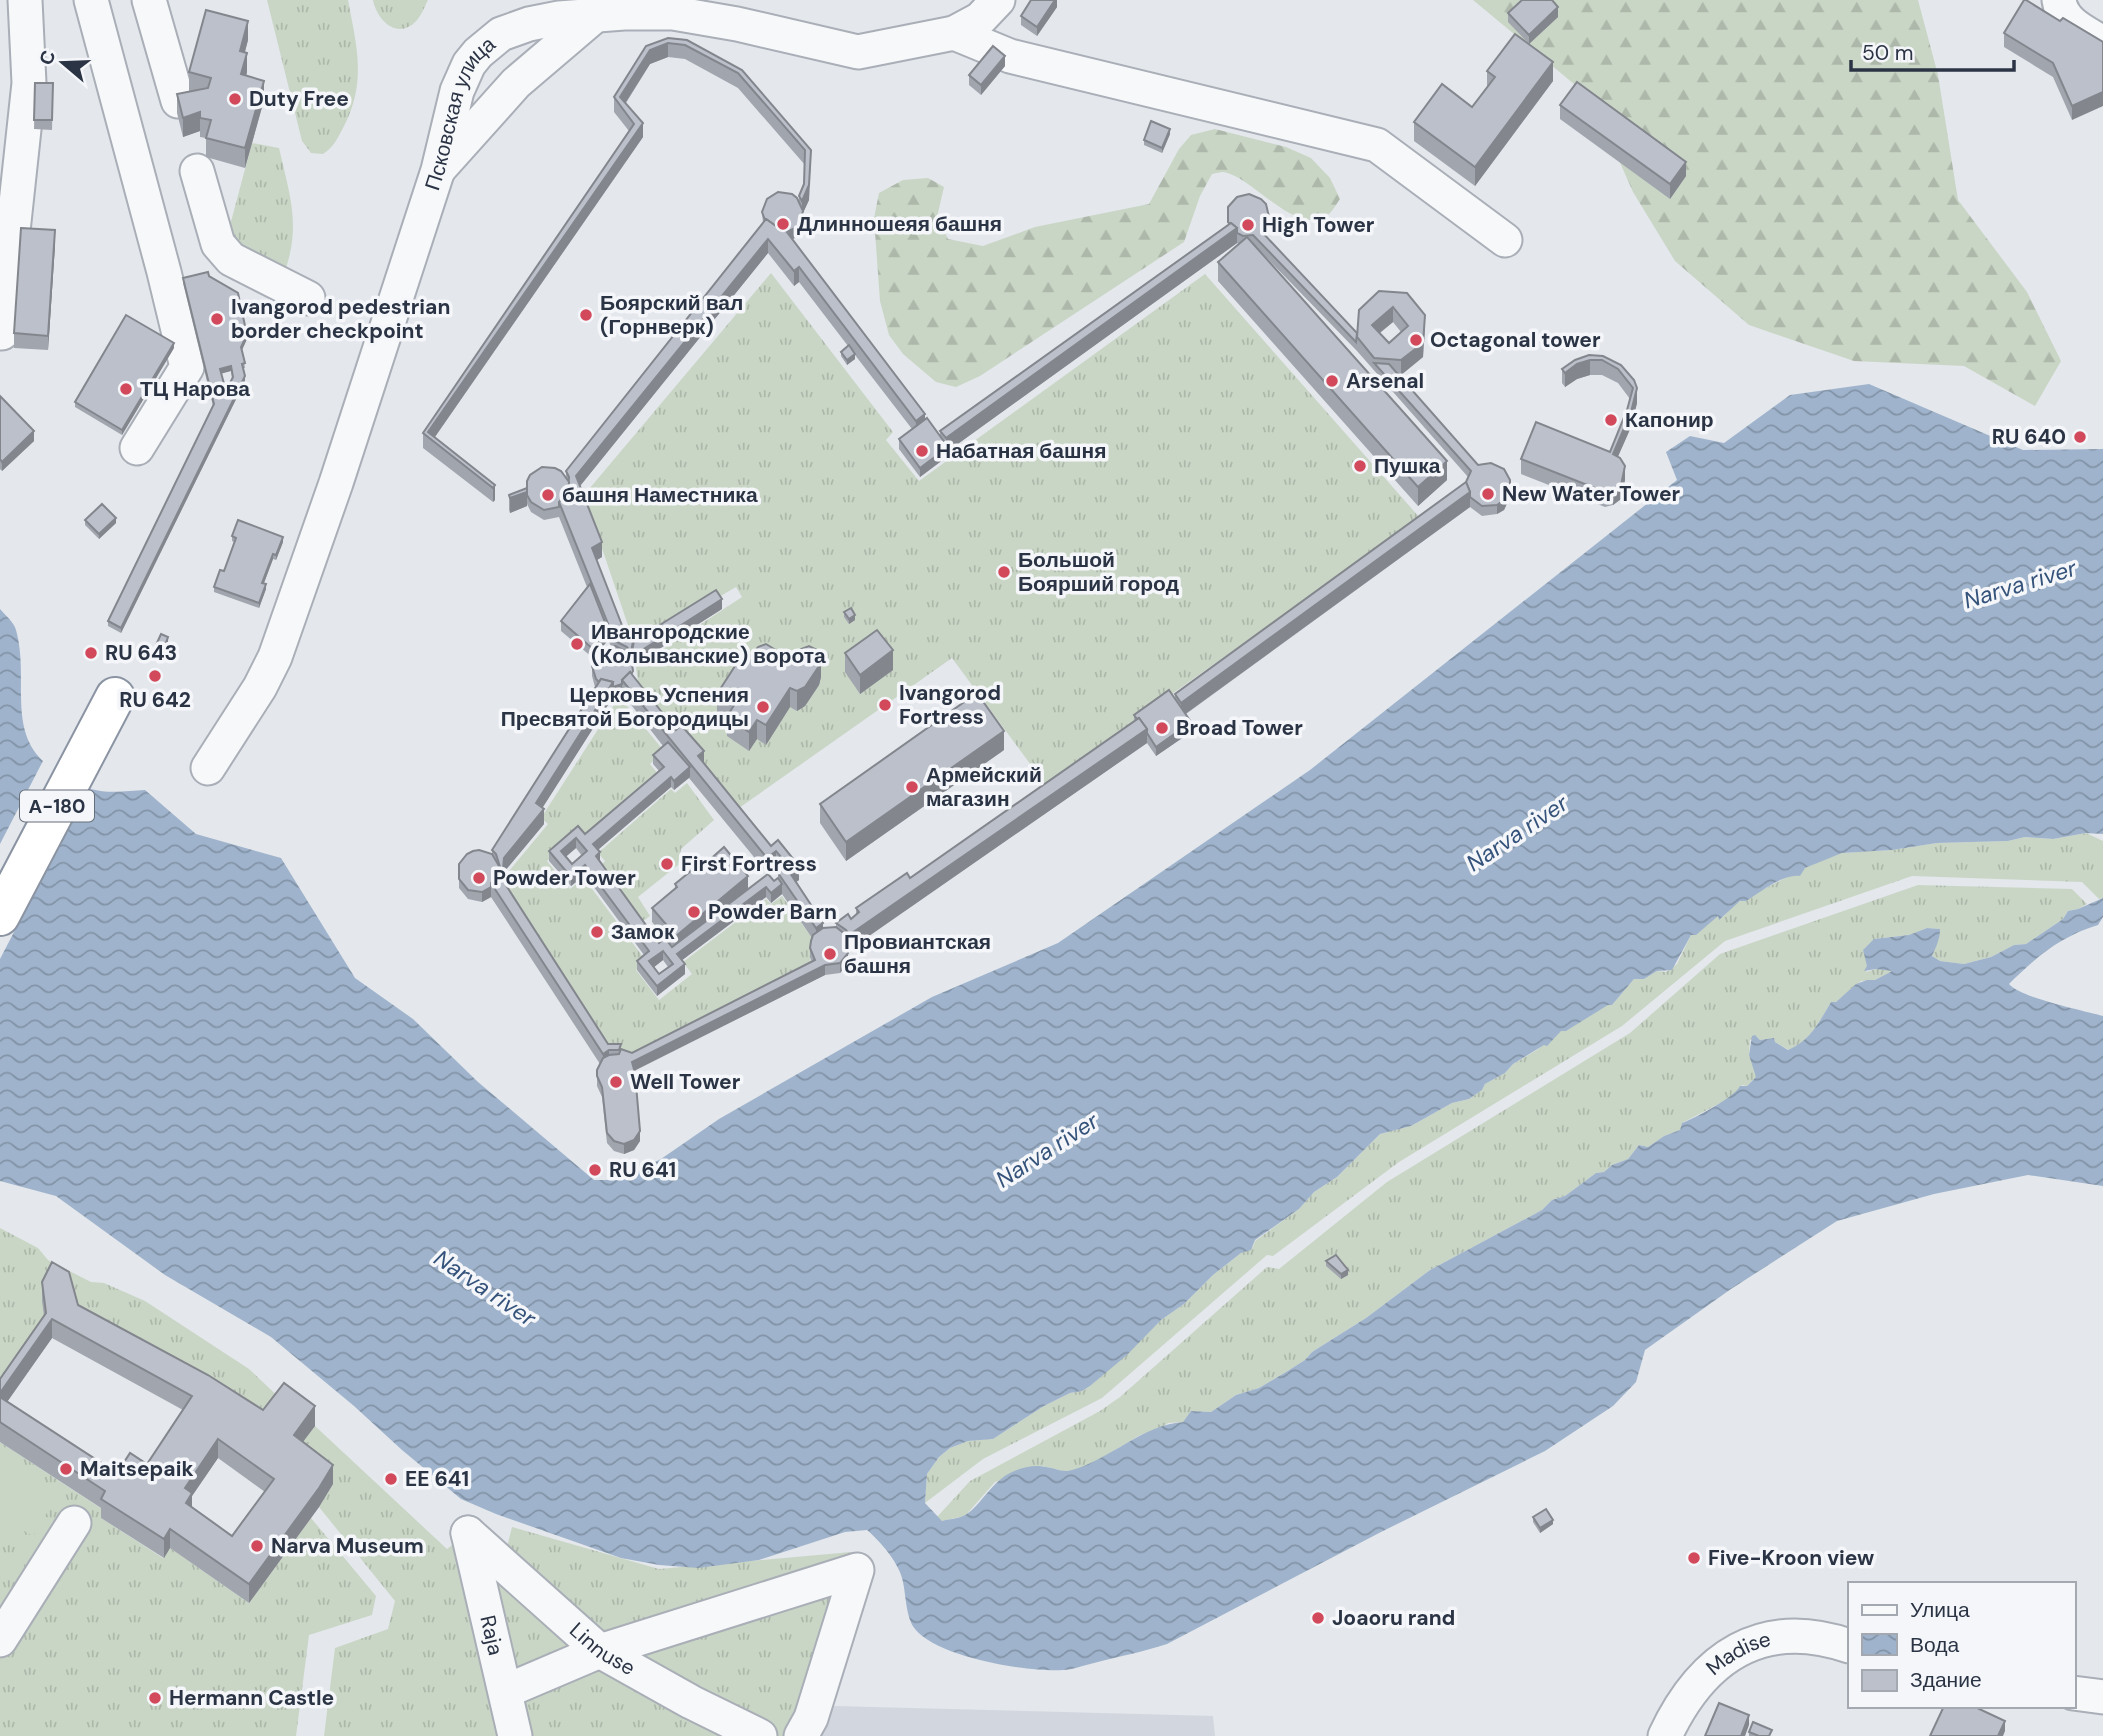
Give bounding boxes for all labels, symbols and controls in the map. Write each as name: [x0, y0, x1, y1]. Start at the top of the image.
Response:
north arrow: [28, 28, 98, 98]
scale bar: [1851, 28, 2014, 72]
street label: Псковская улица: [418, 30, 502, 194]
text: 50 m: [1862, 39, 1913, 67]
text: С: [33, 47, 62, 68]
place label: Duty Free: [249, 85, 349, 113]
marker: Duty Free: [227, 91, 243, 107]
place label: Длинношеяя башня: [797, 210, 1002, 238]
place label: High Tower: [1262, 211, 1375, 239]
marker: Длинношеяя башня: [775, 216, 791, 232]
marker: High Tower: [1240, 217, 1256, 233]
place label: Боярский вал (Горнверк): [600, 289, 743, 341]
place label: Ivangorod pedestrian border checkpoint: [231, 293, 450, 345]
marker: Боярский вал (Горнверк): [578, 307, 594, 323]
marker: Ivangorod pedestrian border checkpoint: [209, 311, 225, 327]
place label: Octagonal tower: [1430, 326, 1601, 354]
marker: Octagonal tower: [1408, 332, 1424, 348]
place label: Arsenal: [1346, 367, 1424, 395]
marker: Arsenal: [1324, 373, 1340, 389]
place label: ТЦ Нарова: [140, 375, 250, 403]
marker: ТЦ Нарова: [118, 381, 134, 397]
place label: Капонир: [1625, 406, 1714, 434]
marker: Капонир: [1603, 412, 1619, 428]
place label: RU 640: [1992, 423, 2066, 451]
marker: RU 640: [2072, 429, 2088, 445]
place label: Набатная башня: [936, 437, 1106, 465]
marker: Набатная башня: [914, 443, 930, 459]
place label: Пушка: [1374, 452, 1441, 480]
marker: Пушка: [1352, 458, 1368, 474]
place label: New Water Tower: [1502, 480, 1681, 508]
place label: башня Наместника: [562, 481, 758, 509]
marker: New Water Tower: [1480, 486, 1496, 502]
marker: башня Наместника: [540, 487, 556, 503]
place label: Большой Боярший город: [1018, 546, 1179, 598]
water label: Narva river: [1960, 552, 2081, 615]
marker: Большой Боярший город: [996, 564, 1012, 580]
place label: Ивангородские (Колыванские) ворота: [591, 618, 826, 670]
marker: Ивангородские (Колыванские) ворота: [569, 636, 585, 652]
place label: RU 643: [105, 639, 177, 667]
marker: RU 643: [83, 645, 99, 661]
marker: RU 642: [147, 668, 163, 684]
place label: Ivangorod Fortress: [899, 679, 1001, 731]
place label: Церковь Успения Пресвятой Богородицы: [501, 681, 749, 733]
place label: RU 642: [119, 686, 191, 714]
marker: Ivangorod Fortress: [877, 697, 893, 713]
marker: Церковь Успения Пресвятой Богородицы: [755, 699, 771, 715]
place label: Broad Tower: [1176, 714, 1303, 742]
marker: Broad Tower: [1154, 720, 1170, 736]
place label: Армейский магазин: [926, 761, 1042, 813]
marker: Армейский магазин: [904, 779, 920, 795]
water label: Narva river: [1460, 787, 1575, 878]
road number: А-180: [20, 790, 94, 821]
place label: First Fortress: [681, 850, 817, 878]
marker: First Fortress: [659, 856, 675, 872]
place label: Powder Tower: [493, 864, 636, 892]
marker: Powder Tower: [471, 870, 487, 886]
place label: Powder Barn: [708, 898, 837, 926]
marker: Powder Barn: [686, 904, 702, 920]
place label: Замок: [611, 918, 675, 946]
marker: Замок: [589, 924, 605, 940]
place label: Провиантская башня: [844, 928, 991, 980]
marker: Провиантская башня: [822, 946, 838, 962]
place label: Well Tower: [630, 1068, 741, 1096]
marker: Well Tower: [608, 1074, 624, 1090]
water label: Narva river: [990, 1105, 1105, 1194]
place label: RU 641: [609, 1156, 676, 1184]
marker: RU 641: [587, 1162, 603, 1178]
water label: Narva river: [428, 1243, 543, 1334]
place label: Maitsepaik: [80, 1455, 194, 1483]
marker: Maitsepaik: [58, 1461, 74, 1477]
place label: EE 641: [405, 1465, 469, 1493]
marker: EE 641: [383, 1471, 399, 1487]
place label: Narva Museum: [271, 1532, 424, 1560]
marker: Narva Museum: [249, 1538, 265, 1554]
place label: Five-Kroon view: [1708, 1544, 1874, 1572]
marker: Five-Kroon view: [1686, 1550, 1702, 1566]
legend: [1848, 1582, 2075, 1708]
text: Улица: [1910, 1596, 1970, 1624]
place label: Joaoru rand: [1332, 1604, 1455, 1632]
marker: Joaoru rand: [1310, 1610, 1326, 1626]
street label: Raja: [474, 1613, 510, 1658]
street label: Linnuse: [563, 1616, 640, 1682]
street label: Madise: [1700, 1625, 1774, 1682]
text: Вода: [1910, 1631, 1959, 1659]
text: Здание: [1910, 1666, 1982, 1694]
place label: Hermann Castle: [169, 1684, 334, 1712]
marker: Hermann Castle: [147, 1690, 163, 1706]

